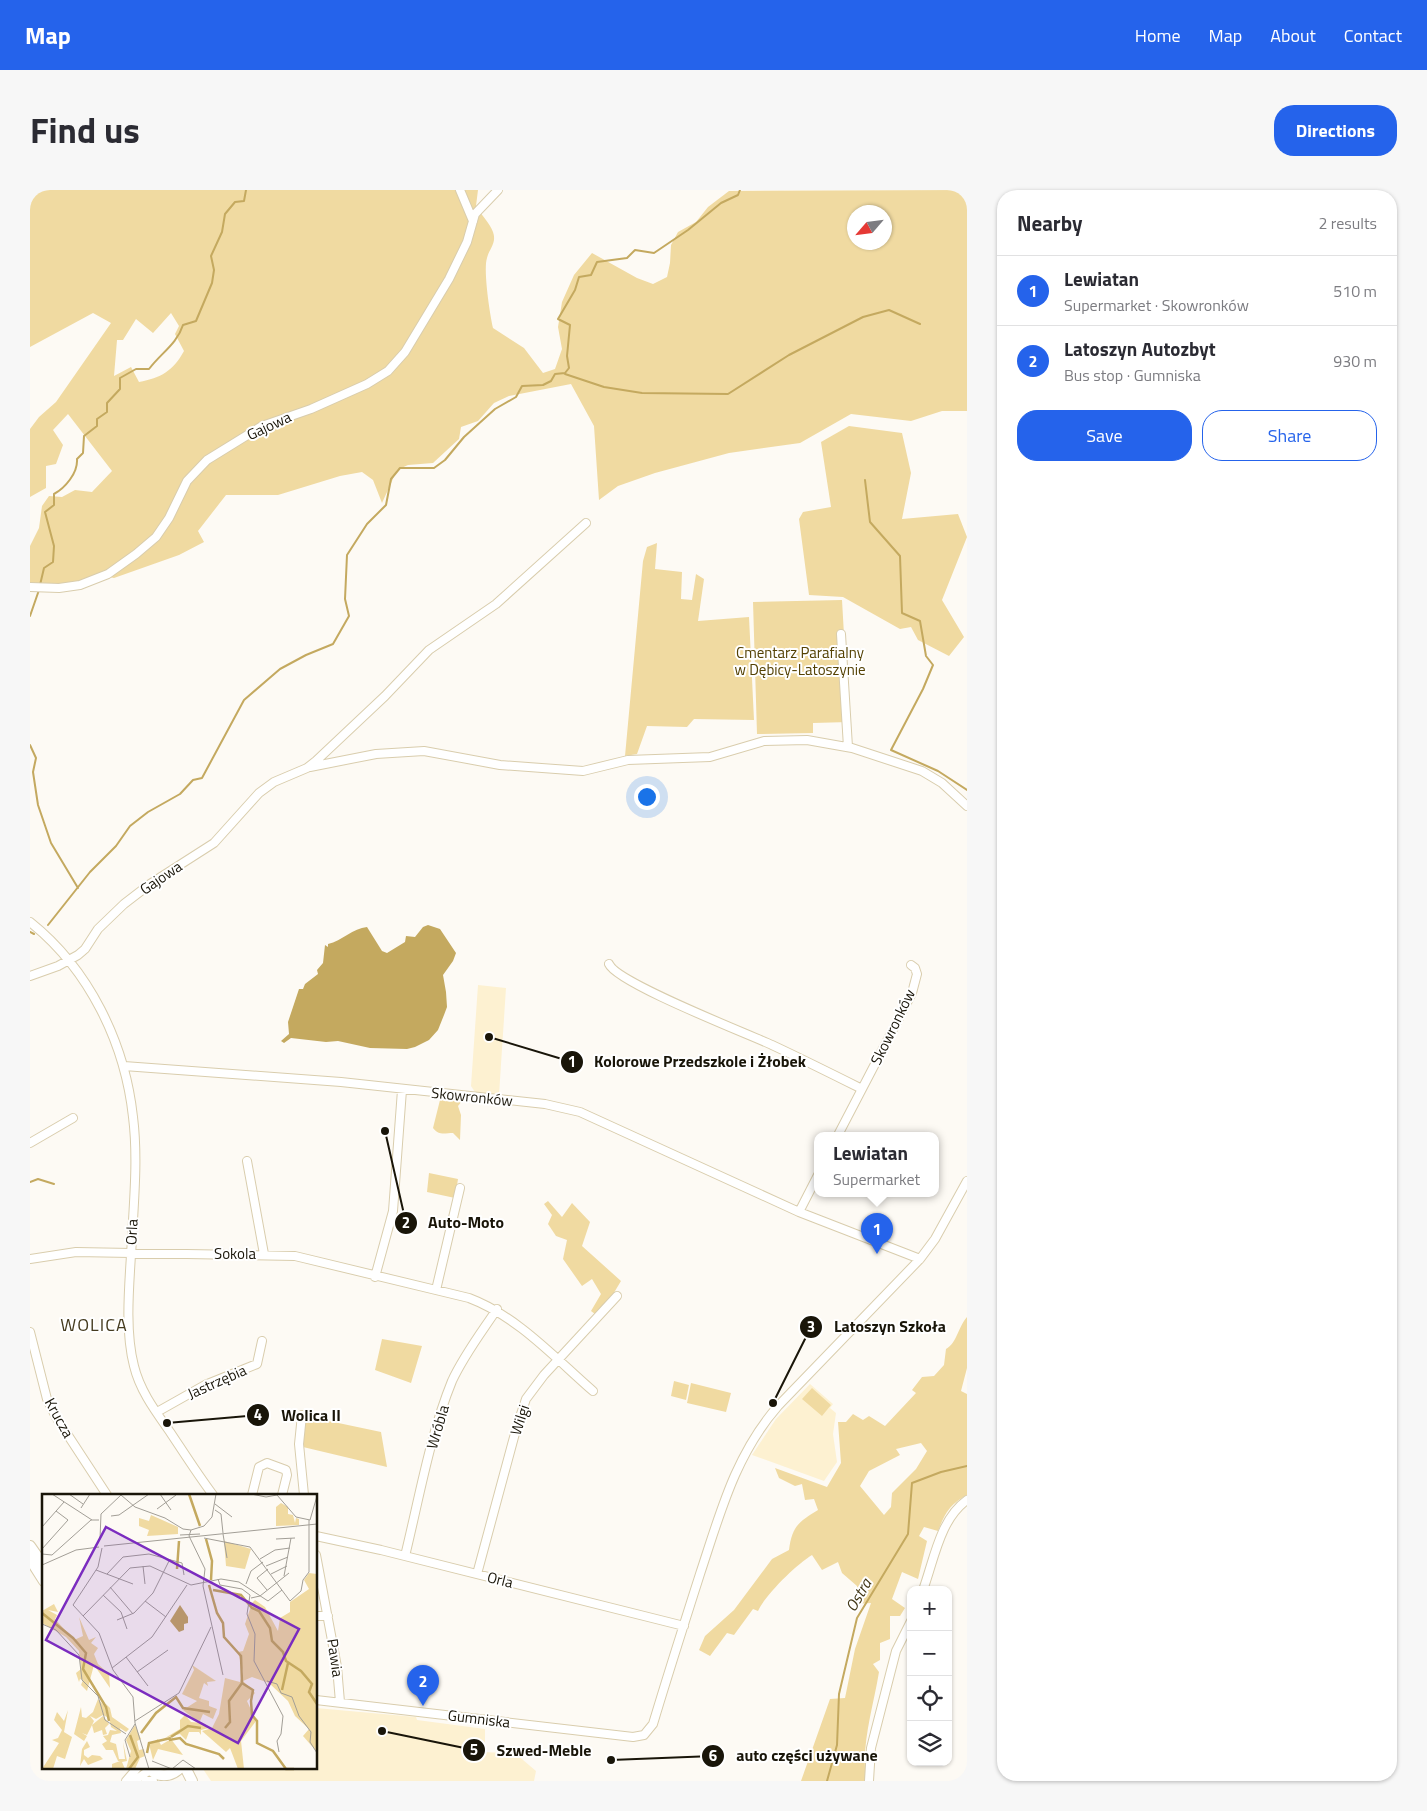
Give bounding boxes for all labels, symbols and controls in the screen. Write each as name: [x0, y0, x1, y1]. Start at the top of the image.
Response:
text: Map: [25, 17, 71, 53]
text: Home: [1135, 22, 1181, 49]
text: Map: [1209, 22, 1242, 49]
text: About: [1270, 22, 1316, 49]
text: Contact: [1344, 22, 1402, 49]
text: Find us: [30, 103, 140, 157]
button: Directions: [1274, 105, 1397, 156]
north arrow: [847, 205, 892, 250]
text: Nearby: [1017, 207, 1082, 239]
text: 2 results: [1318, 211, 1377, 235]
text: Lewiatan: [1064, 264, 1139, 293]
text: 1: [1029, 279, 1037, 303]
text: 510 m: [1333, 279, 1377, 303]
text: Supermarket · Skowronków: [1064, 293, 1249, 317]
text: Latoszyn Autozbyt: [1064, 334, 1216, 363]
text: 2: [1029, 349, 1037, 373]
text: 930 m: [1333, 349, 1377, 373]
text: Bus stop · Gumniska: [1064, 363, 1201, 387]
street label: Gajowa: [243, 405, 295, 446]
button: Save: [1017, 410, 1192, 461]
button: Share: [1202, 410, 1377, 461]
park label: Cmentarz Parafialny w Dębicy-Latoszynie: [734, 641, 866, 681]
your location: [634, 784, 660, 810]
street label: Gajowa: [135, 855, 187, 900]
street label: Skowronków: [864, 985, 921, 1069]
callout: Kolorowe Przedszkole i Żłobek: [559, 1046, 816, 1077]
text: Kolorowe Przedszkole i Żłobek: [594, 1049, 807, 1073]
text: 1: [568, 1050, 576, 1073]
street label: Skowronków: [430, 1081, 514, 1112]
popup: [814, 1132, 939, 1197]
text: Lewiatan: [833, 1138, 908, 1167]
text: Supermarket: [833, 1167, 920, 1191]
callout: Auto-Moto: [393, 1207, 514, 1238]
text: Auto-Moto: [428, 1210, 504, 1234]
text: 2: [402, 1211, 410, 1234]
pin: 1: [861, 1213, 893, 1254]
street label: Orla: [119, 1218, 144, 1246]
street label: Sokola: [214, 1242, 256, 1265]
district label: WOLICA: [60, 1311, 128, 1338]
callout: Latoszyn Szkoła: [798, 1311, 956, 1342]
text: Latoszyn Szkoła: [834, 1314, 946, 1338]
text: 3: [807, 1315, 815, 1338]
street label: Jastrzębia: [184, 1358, 250, 1405]
street label: Krucza: [39, 1394, 80, 1442]
callout: Wolica II: [246, 1400, 350, 1431]
street label: Wróbla: [420, 1402, 455, 1452]
street label: Wilgi: [504, 1402, 535, 1438]
text: 4: [254, 1403, 262, 1426]
text: Wolica II: [281, 1403, 341, 1427]
inset map: [42, 1494, 318, 1768]
street label: Orla: [485, 1565, 516, 1594]
water label: Ostra: [839, 1573, 878, 1616]
map controls: [907, 1586, 952, 1766]
button: +: [907, 1586, 952, 1631]
button: −: [907, 1631, 952, 1676]
street label: Pawia: [321, 1637, 350, 1679]
pin: 2: [407, 1665, 439, 1706]
button: locate: [907, 1676, 952, 1721]
street label: Gumniska: [447, 1703, 512, 1734]
button: layers: [907, 1721, 952, 1766]
callout: Szwed-Meble: [461, 1735, 601, 1766]
text: 5: [470, 1738, 478, 1761]
text: Szwed-Meble: [497, 1738, 591, 1762]
callout: auto części używane: [701, 1740, 887, 1771]
text: auto części używane: [736, 1743, 878, 1767]
text: 6: [709, 1744, 717, 1767]

